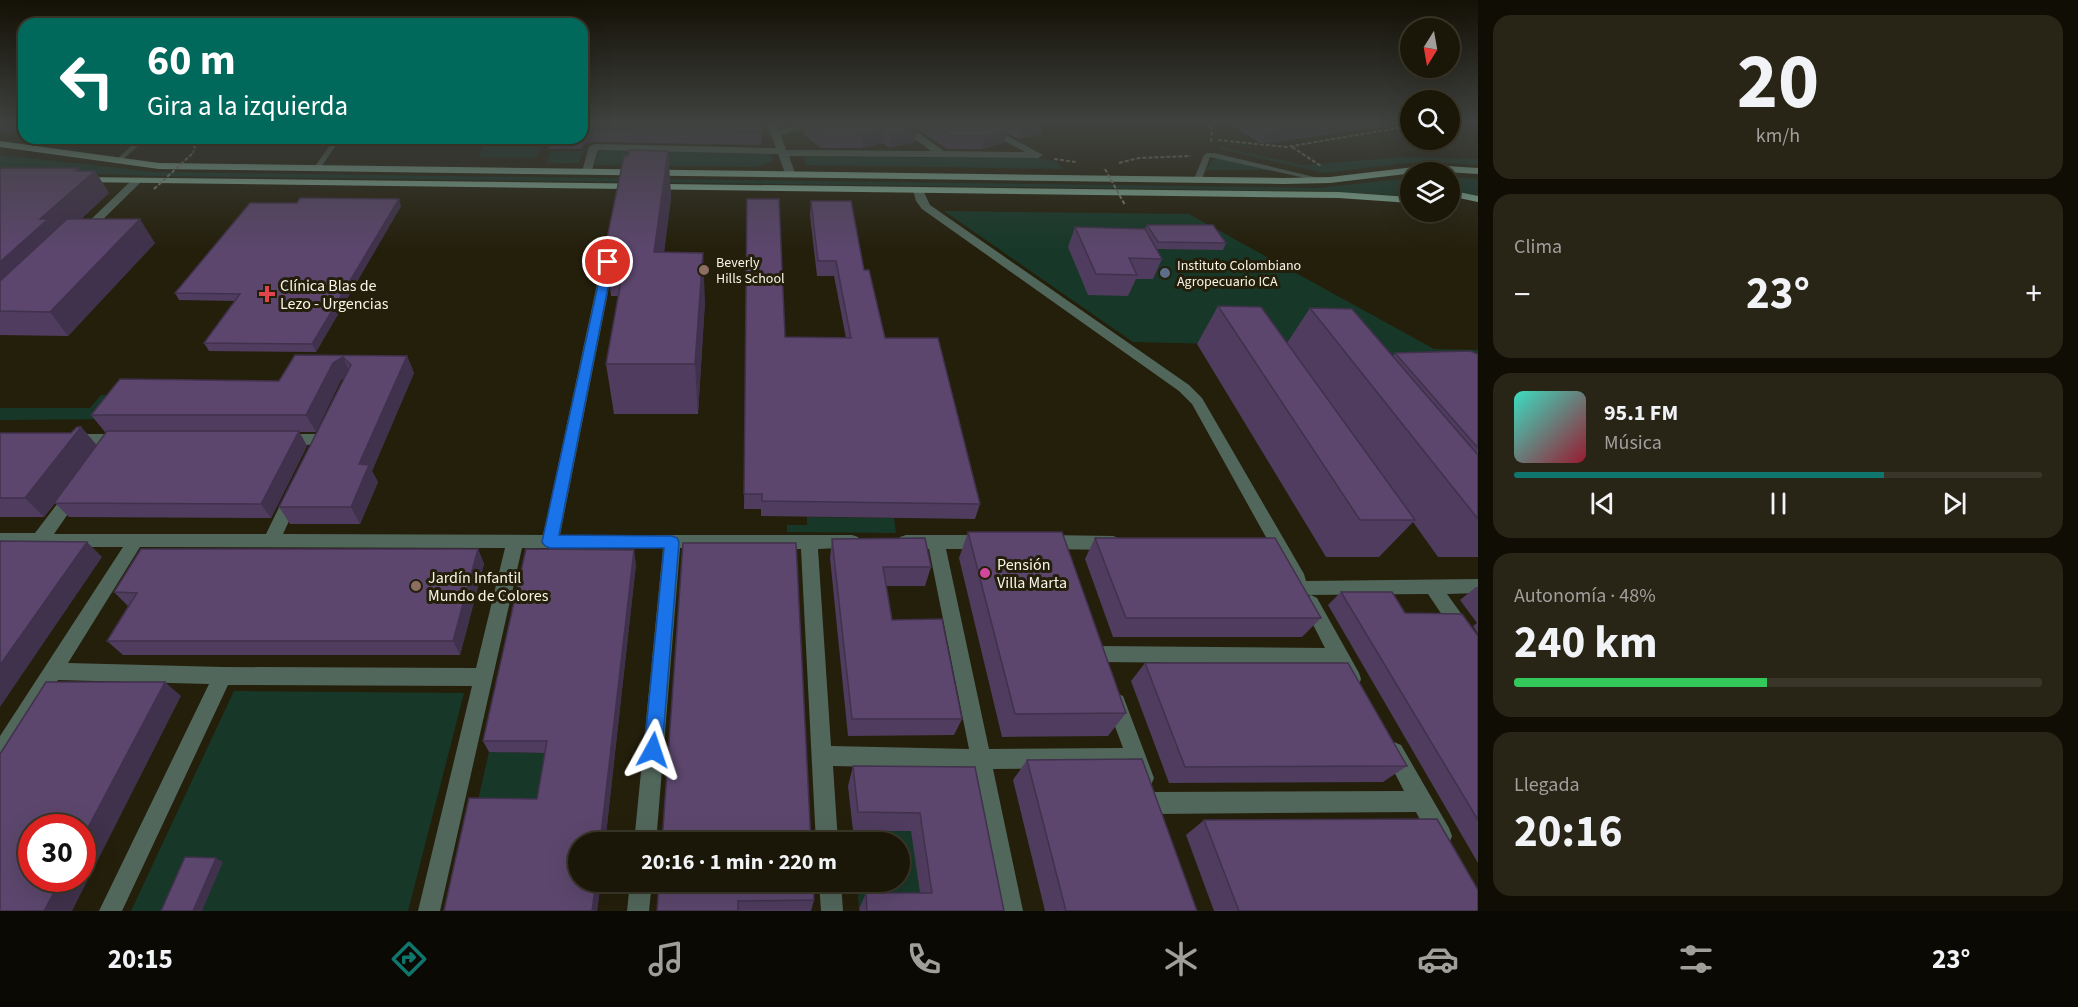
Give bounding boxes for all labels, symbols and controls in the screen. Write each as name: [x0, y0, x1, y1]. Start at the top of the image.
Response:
north arrow: [1400, 18, 1460, 78]
map controls: [1400, 18, 1460, 222]
text: 20: [1737, 27, 1819, 138]
text: 60 m: [147, 31, 236, 91]
icon: left: [48, 42, 126, 120]
text: Gira a la izquierda: [147, 87, 348, 126]
button: search: [1400, 90, 1460, 150]
text: km/h: [1756, 122, 1800, 150]
button: layers: [1400, 162, 1460, 222]
text: Clima: [1514, 233, 1562, 261]
pin: [582, 236, 633, 287]
icon: arrive: [591, 245, 624, 278]
place label: Beverly Hills School: [716, 253, 785, 289]
place label: Instituto Colombiano Agropecuario ICA: [1177, 256, 1301, 292]
text: 23°: [1746, 262, 1810, 326]
marker: Beverly Hills School: [697, 263, 711, 277]
marker: Instituto Colombiano Agropecuario ICA: [1158, 266, 1172, 280]
text: −: [1514, 271, 1530, 318]
text: +: [2026, 271, 2042, 318]
place label: Clínica Blas de Lezo - Urgencias: [280, 275, 389, 315]
marker: Clínica Blas de Lezo - Urgencias: [258, 285, 276, 303]
text: 95.1 FM: [1604, 397, 1678, 429]
text: Música: [1604, 429, 1662, 457]
icon: previous: [1586, 487, 1619, 520]
icon: pause: [1762, 487, 1795, 520]
icon: next: [1938, 487, 1971, 520]
place label: Pensión Villa Marta: [997, 554, 1067, 594]
marker: Pensión Villa Marta: [978, 566, 992, 580]
place label: Jardín Infantil Mundo de Colores: [428, 567, 549, 607]
marker: Jardín Infantil Mundo de Colores: [409, 579, 423, 593]
text: Autonomía · 48%: [1514, 582, 1656, 610]
text: 240 km: [1514, 611, 1658, 675]
position arrow: [621, 718, 685, 782]
text: Llegada: [1514, 771, 1580, 799]
text: 20:16: [1514, 800, 1623, 864]
speed limit sign: 30: [18, 814, 96, 892]
text: 20:16 · 1 min · 220 m: [641, 846, 837, 878]
icon: directions: [388, 938, 430, 980]
icon: music: [645, 938, 687, 980]
icon: phone: [903, 938, 945, 980]
icon: climate: [1160, 938, 1202, 980]
icon: car: [1417, 938, 1459, 980]
icon: filters: [1675, 938, 1717, 980]
text: 20:15: [108, 940, 173, 979]
text: 23°: [1932, 940, 1970, 979]

